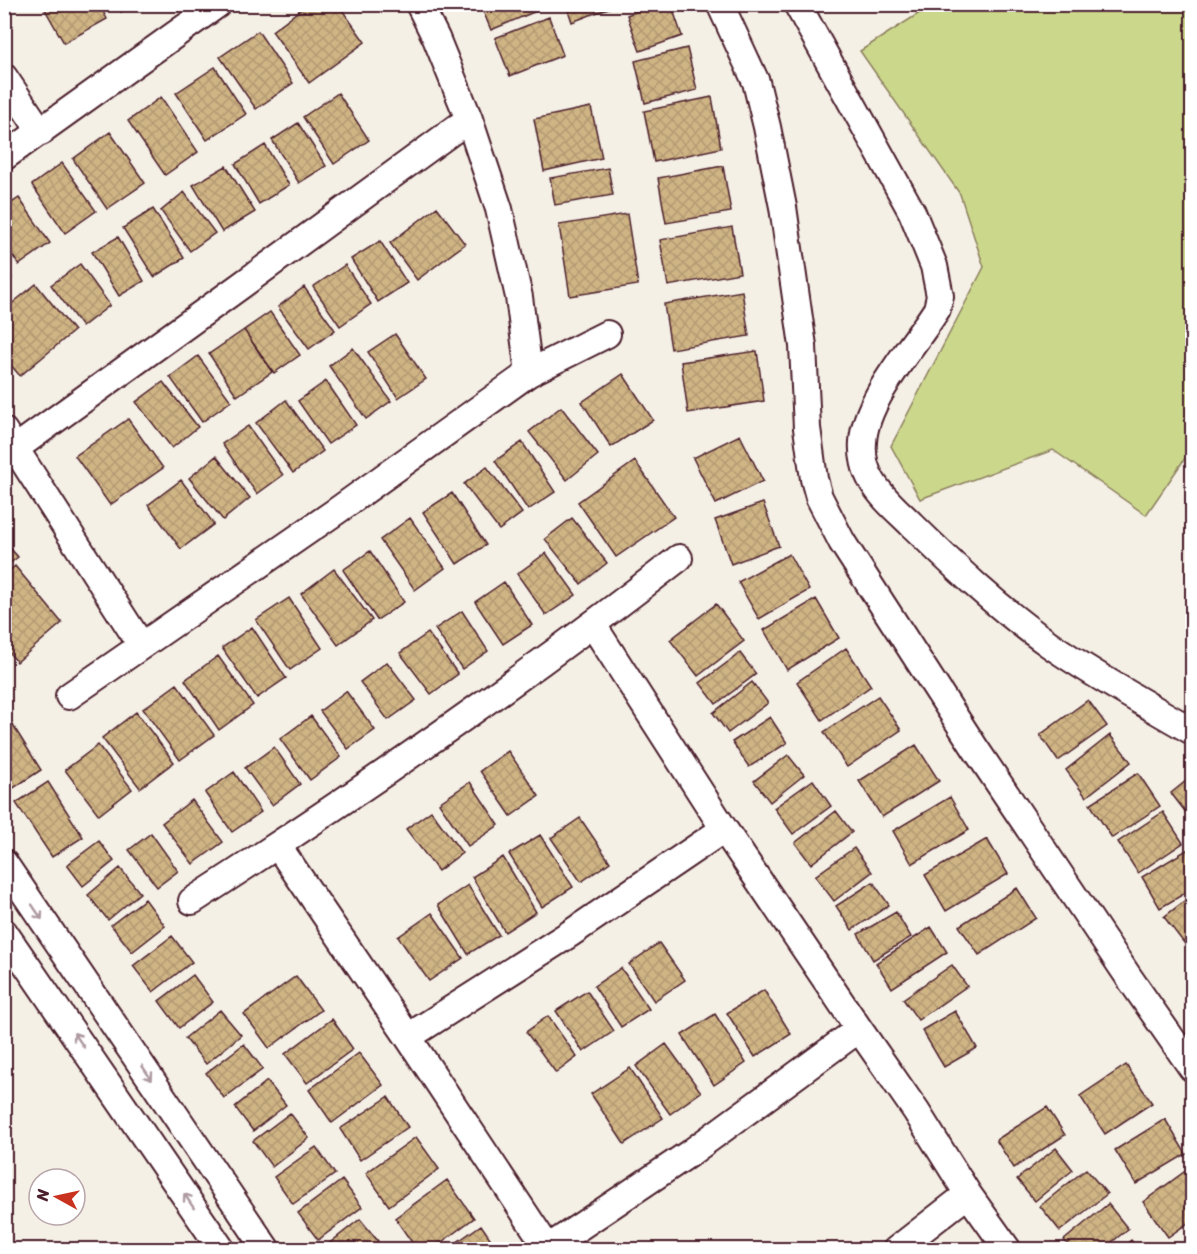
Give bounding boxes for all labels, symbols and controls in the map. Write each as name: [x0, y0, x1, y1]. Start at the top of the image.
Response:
one-way arrow: [31, 903, 43, 919]
one-way arrow: [73, 1033, 85, 1049]
one-way arrow: [141, 1064, 153, 1081]
north arrow: [27, 1167, 87, 1227]
text: N: [27, 1187, 58, 1203]
one-way arrow: [183, 1194, 195, 1210]

